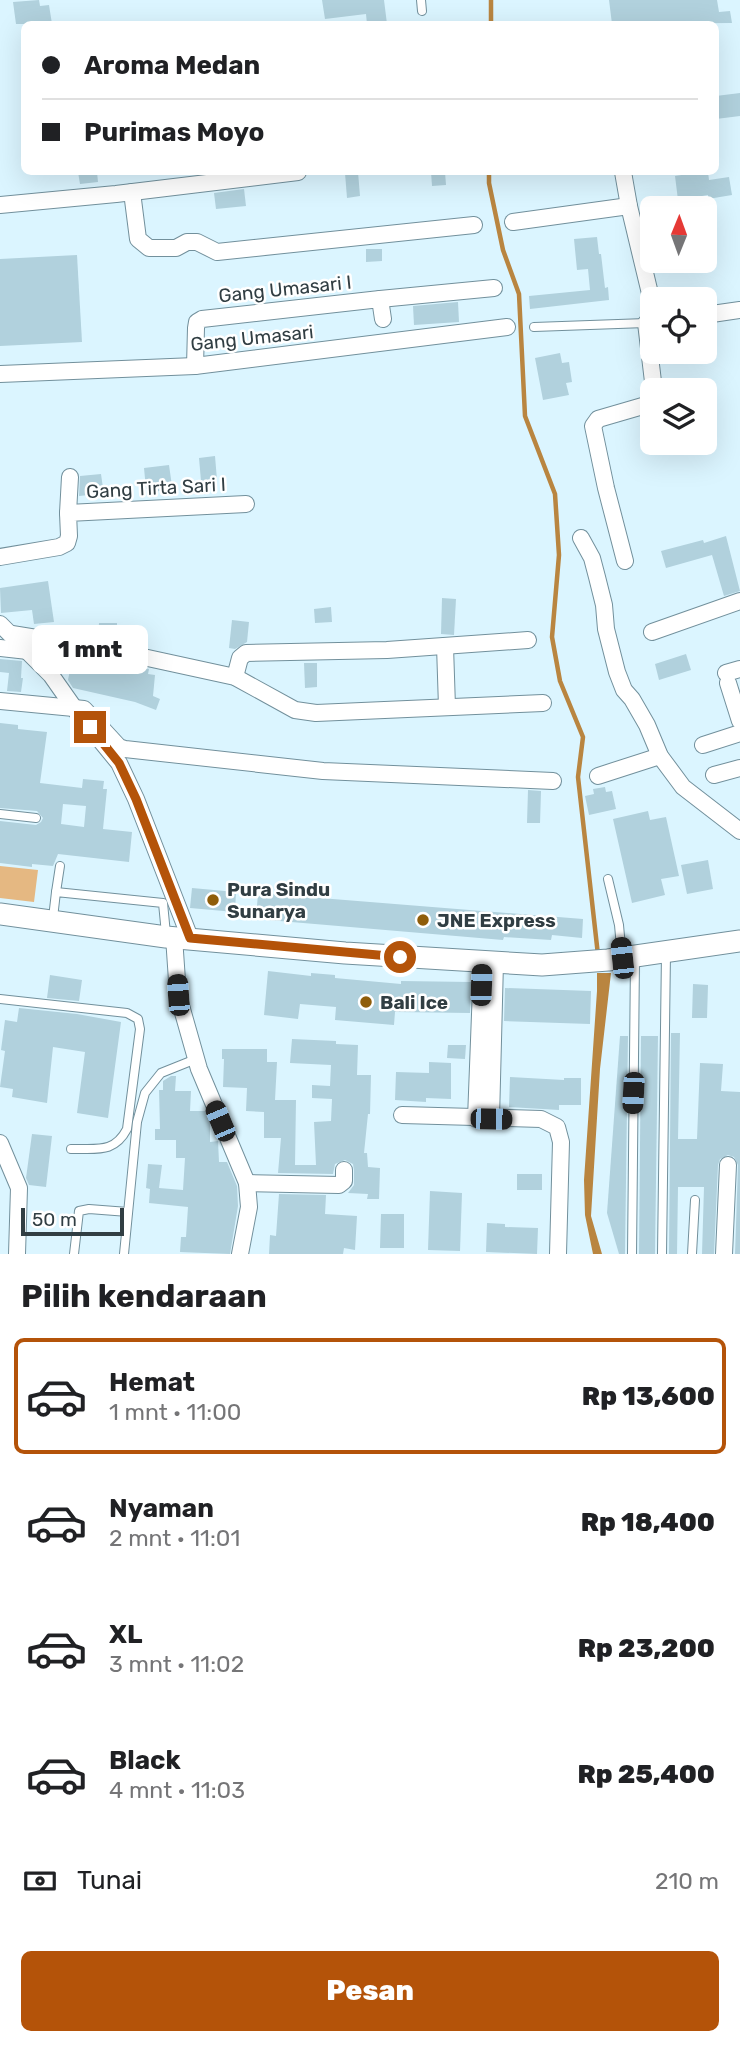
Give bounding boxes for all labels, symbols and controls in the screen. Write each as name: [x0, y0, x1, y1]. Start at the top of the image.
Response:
text: Aroma Medan: [84, 50, 260, 81]
text: Purimas Moyo: [84, 117, 264, 148]
north arrow: [640, 196, 718, 273]
map controls: [640, 196, 717, 455]
street label: Gang Umasari I: [217, 271, 353, 307]
button: locate: [640, 287, 717, 364]
street label: Gang Umasari: [189, 320, 315, 356]
button: layers: [640, 378, 717, 455]
street label: Gang Tirta Sari I: [86, 473, 226, 503]
callout: 1 mnt: [32, 626, 148, 674]
text: 1 mnt: [58, 635, 122, 663]
route end: [74, 711, 106, 743]
place label: Pura Sindu Sunarya: [227, 878, 330, 923]
marker: Pura Sindu Sunarya: [205, 892, 221, 908]
place label: JNE Express: [437, 909, 556, 932]
marker: JNE Express: [415, 912, 431, 928]
car: [610, 936, 635, 980]
route start: [384, 941, 416, 973]
car: [470, 964, 493, 1006]
car: [167, 973, 190, 1017]
place label: Bali Ice: [380, 991, 448, 1014]
marker: Bali Ice: [358, 994, 374, 1010]
car: [622, 1071, 645, 1115]
car: [203, 1098, 238, 1144]
car: [470, 1108, 513, 1130]
scale bar: [21, 1205, 124, 1237]
text: 50 m: [32, 1208, 77, 1231]
text: Pilih kendaraan: [21, 1277, 267, 1315]
icon: car: [25, 1365, 88, 1428]
text: Hemat: [109, 1367, 195, 1398]
text: Rp 13,600: [582, 1381, 715, 1412]
text: 1 mnt · 11:00: [109, 1398, 241, 1426]
icon: car: [25, 1491, 88, 1554]
text: Nyaman: [109, 1493, 214, 1524]
text: Rp 18,400: [581, 1507, 715, 1538]
text: 2 mnt · 11:01: [109, 1524, 240, 1552]
icon: car: [25, 1617, 88, 1680]
text: XL: [109, 1619, 142, 1650]
text: Rp 23,200: [578, 1633, 715, 1664]
text: 3 mnt · 11:02: [109, 1650, 244, 1678]
icon: car: [25, 1743, 88, 1806]
text: Black: [109, 1745, 181, 1776]
text: Rp 25,400: [577, 1759, 715, 1790]
text: 4 mnt · 11:03: [109, 1776, 245, 1804]
icon: cash: [21, 1862, 59, 1900]
text: Tunai: [77, 1865, 142, 1896]
text: 210 m: [655, 1867, 719, 1895]
button: Pesan: [21, 1951, 719, 2031]

